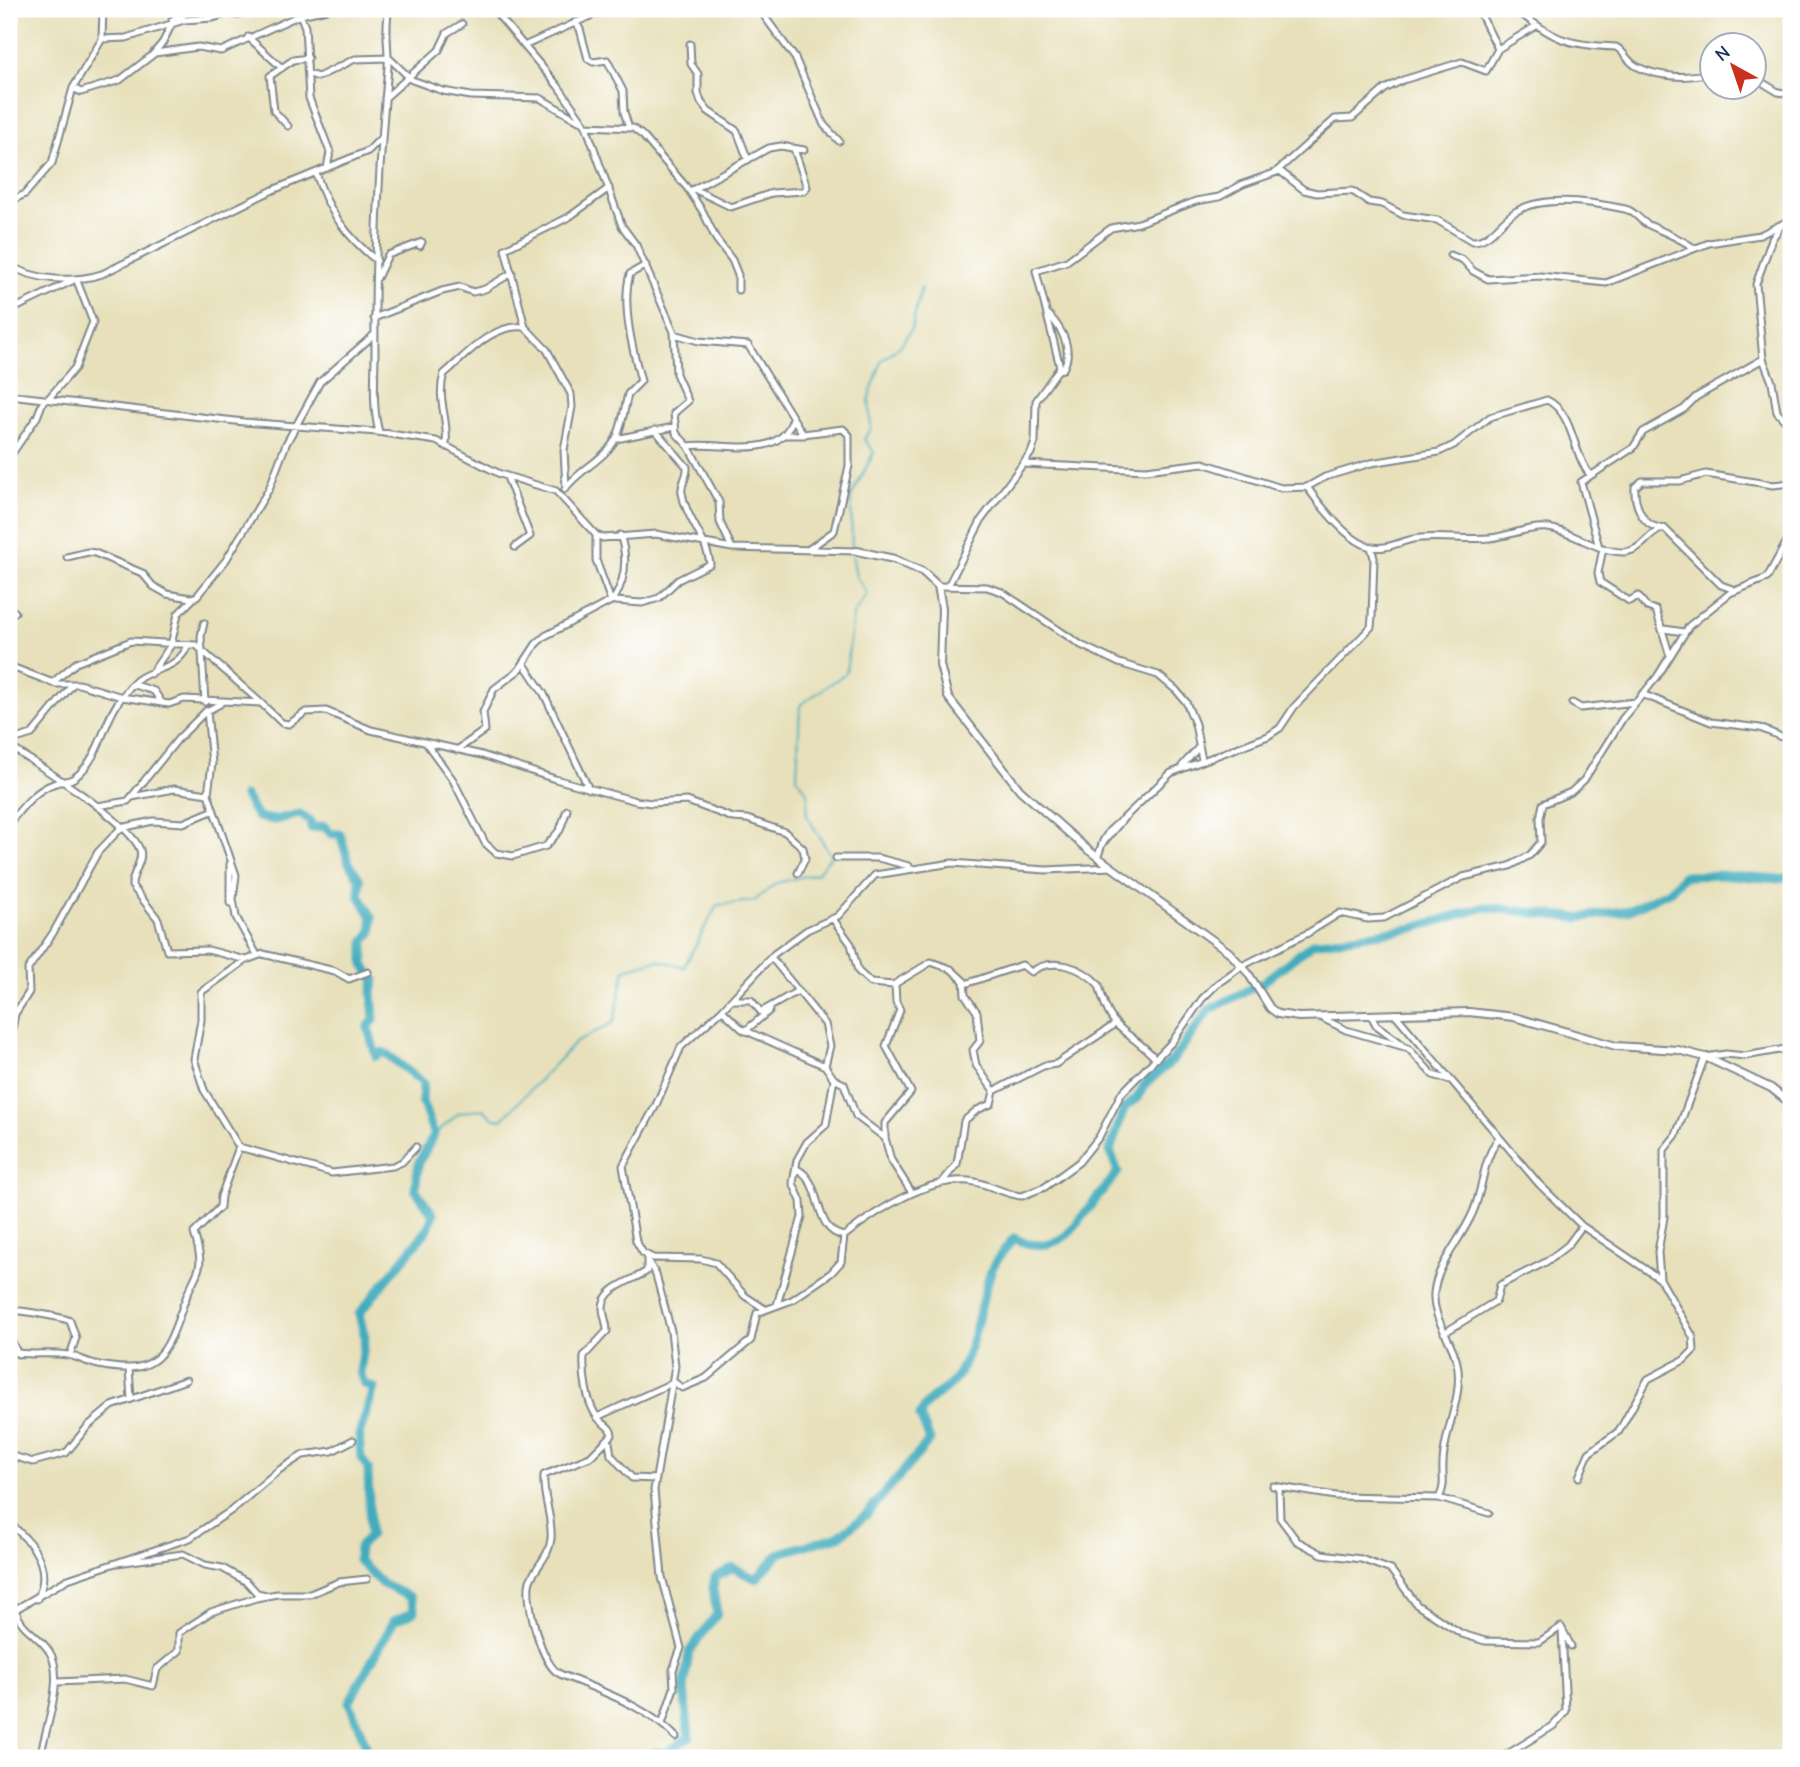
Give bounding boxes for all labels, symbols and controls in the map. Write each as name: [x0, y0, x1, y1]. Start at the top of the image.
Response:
north arrow: [1699, 32, 1769, 102]
text: N: [1711, 41, 1735, 66]

